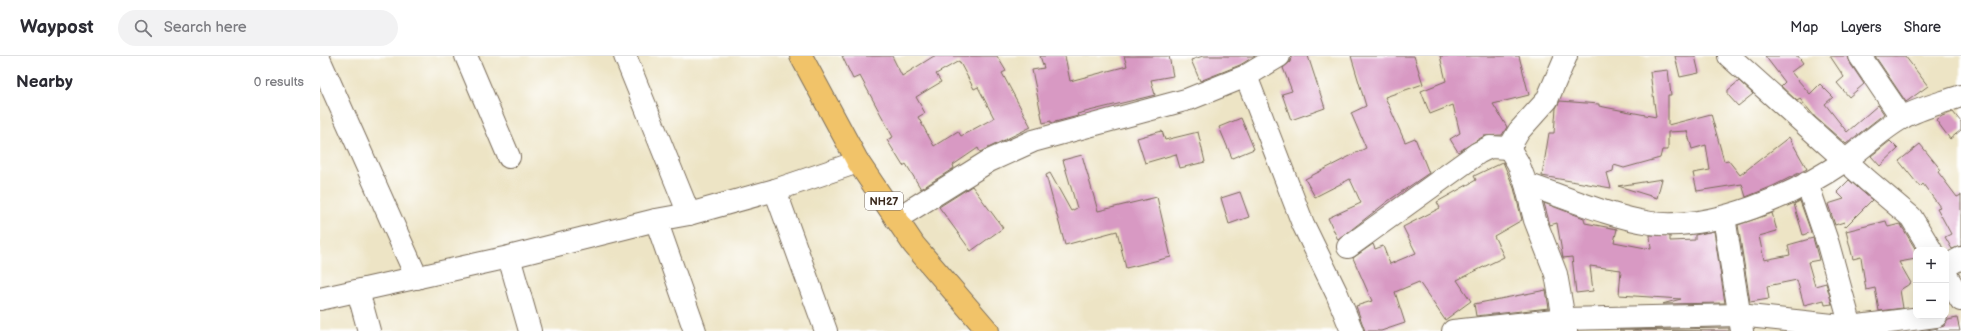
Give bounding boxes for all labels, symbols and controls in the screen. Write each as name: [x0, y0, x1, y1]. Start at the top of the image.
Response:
search box: [118, 10, 398, 46]
text: Waypost: [20, 16, 94, 39]
icon: search: [132, 17, 154, 39]
text: Search here: [164, 18, 247, 37]
text: Map: [1790, 19, 1818, 36]
text: Layers: [1840, 19, 1882, 36]
text: Share: [1904, 19, 1941, 36]
text: Nearby: [16, 72, 73, 92]
text: 0 results: [254, 74, 304, 90]
road number: NH27: [865, 192, 903, 210]
map controls: [1913, 247, 1949, 319]
button: +: [1913, 247, 1949, 283]
button: −: [1913, 283, 1949, 319]

